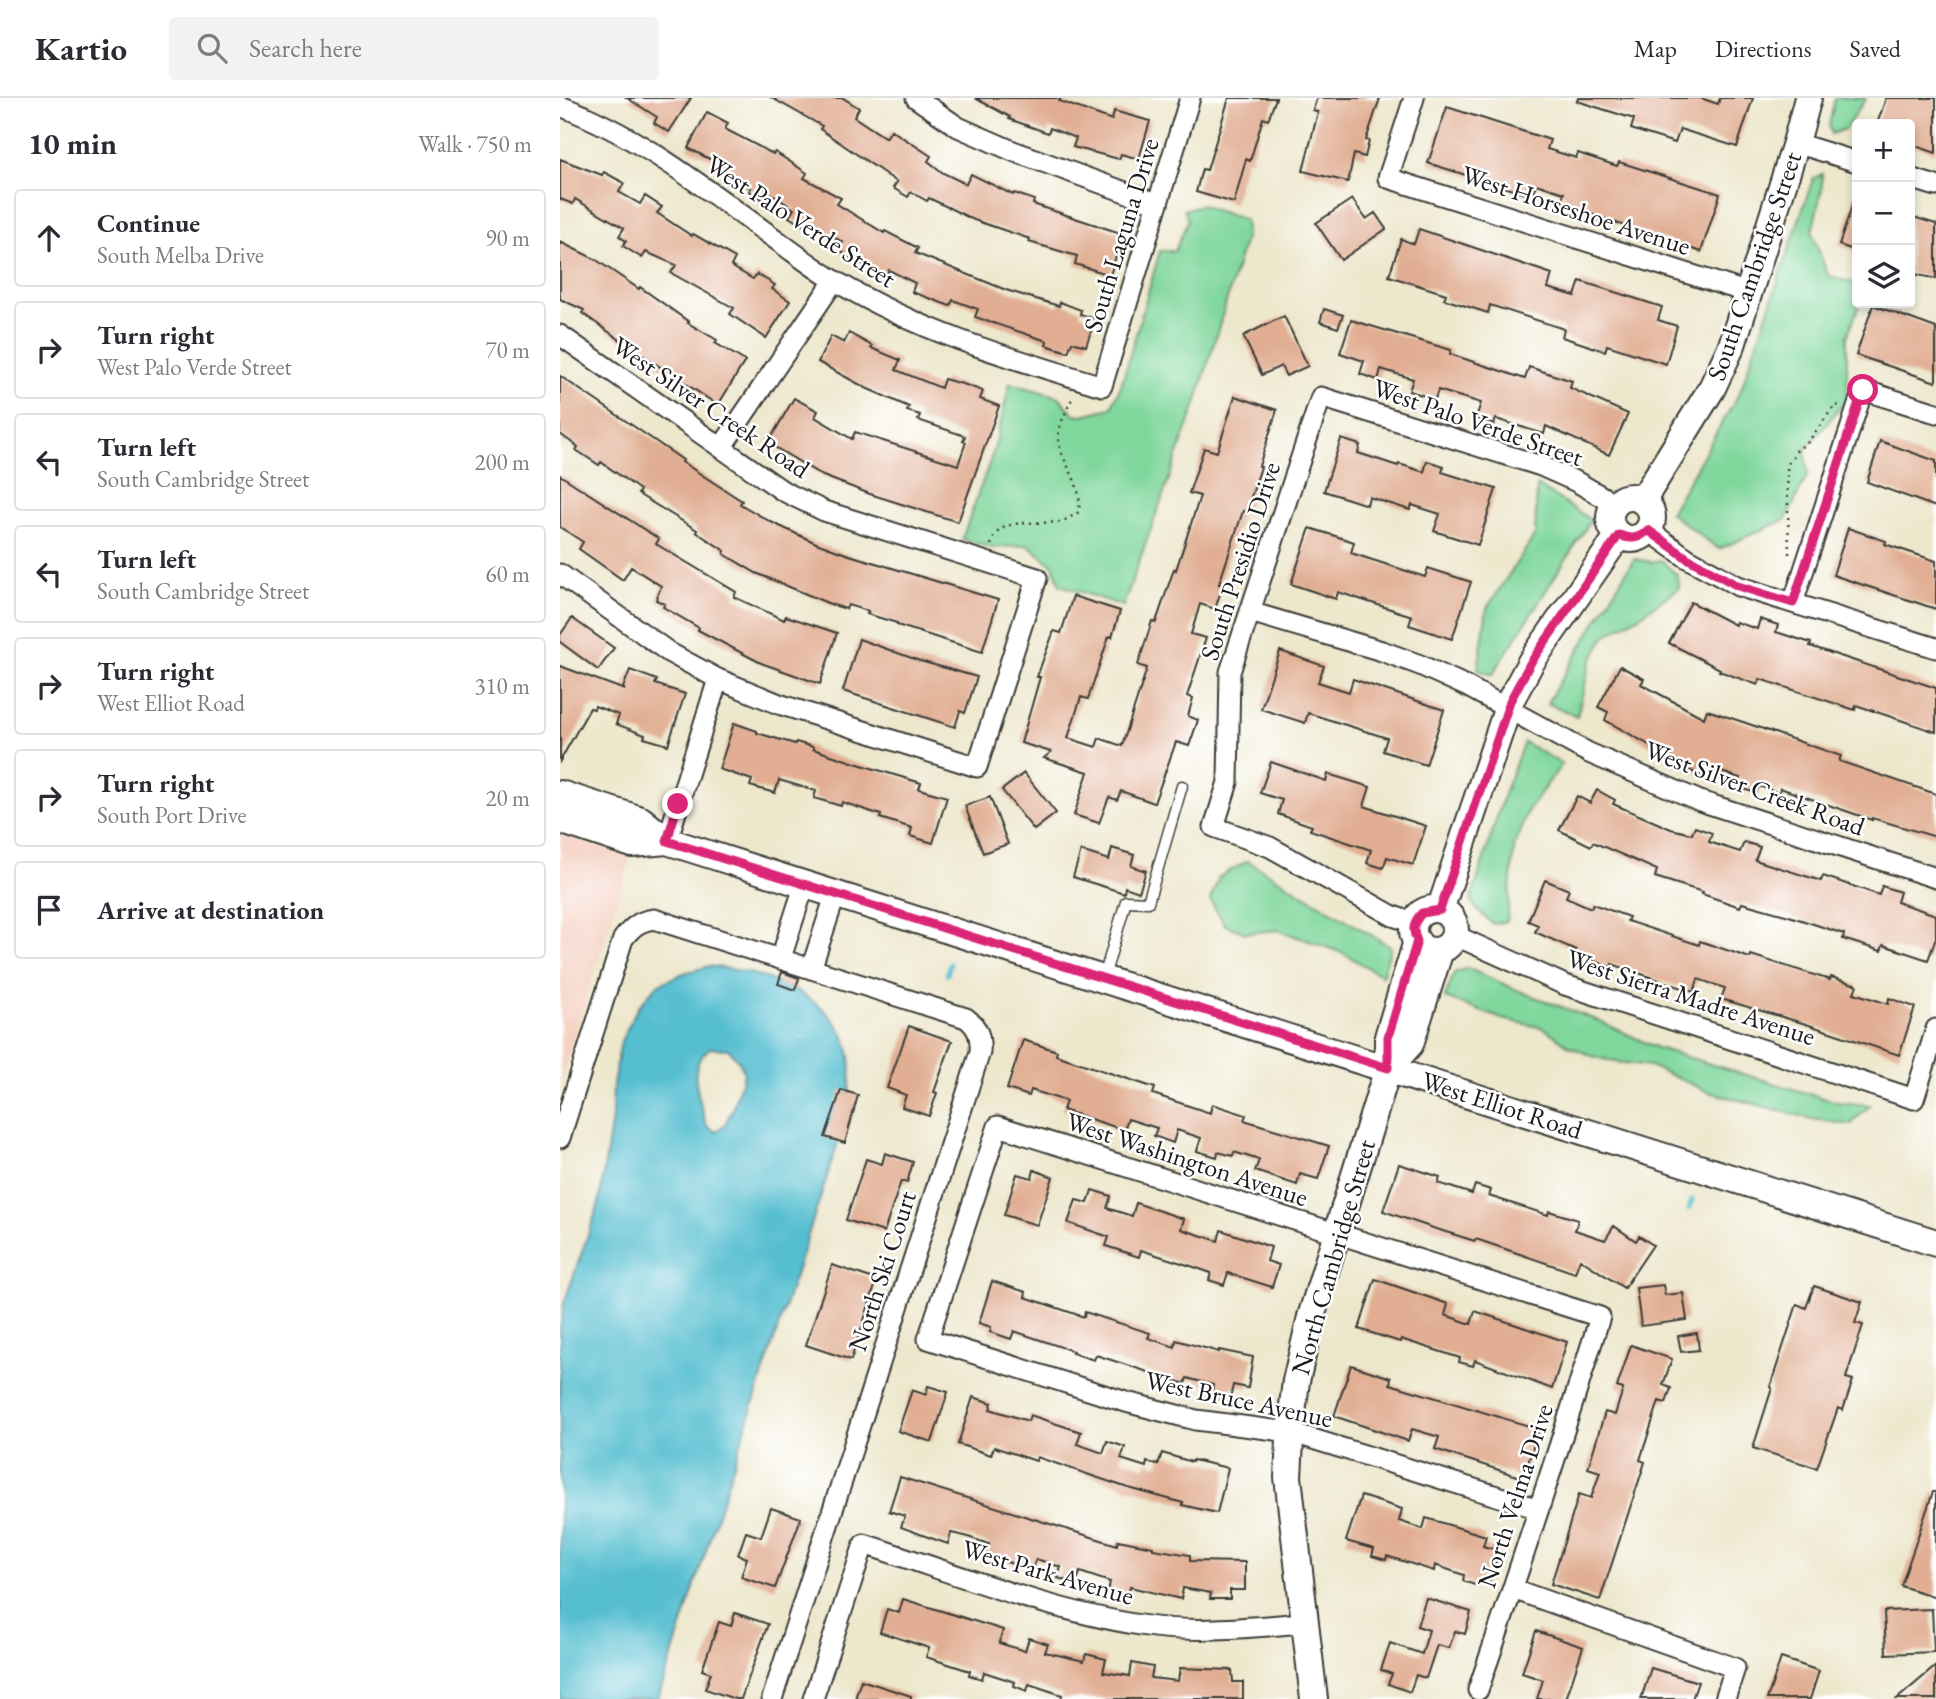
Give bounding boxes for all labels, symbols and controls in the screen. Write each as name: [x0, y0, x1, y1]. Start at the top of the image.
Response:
search box: [169, 17, 659, 80]
text: Kartio: [35, 27, 127, 70]
icon: search: [193, 29, 231, 67]
text: Search here: [249, 31, 362, 65]
text: Map: [1634, 33, 1677, 64]
text: Directions: [1715, 33, 1812, 64]
text: Saved: [1850, 33, 1901, 64]
map controls: [1852, 119, 1915, 308]
button: +: [1852, 119, 1915, 182]
text: 10 min: [28, 124, 117, 163]
text: Walk · 750 m: [418, 129, 532, 159]
street label: South Laguna Drive: [1075, 134, 1167, 336]
street label: West Palo Verde Street: [699, 147, 903, 295]
street label: South Cambridge Street: [1699, 147, 1809, 385]
street label: West Horseshoe Avenue: [1457, 157, 1695, 263]
button: −: [1852, 182, 1915, 245]
text: Continue: [97, 206, 200, 240]
icon: ahead: [30, 219, 68, 257]
text: 90 m: [485, 223, 530, 253]
text: South Melba Drive: [97, 240, 264, 270]
button: layers: [1852, 245, 1915, 308]
text: Turn right: [97, 318, 215, 352]
street label: West Silver Creek Road: [606, 328, 817, 486]
icon: right: [30, 331, 68, 369]
text: 70 m: [485, 335, 530, 365]
text: West Palo Verde Street: [97, 352, 292, 382]
street label: West Palo Verde Street: [1368, 370, 1588, 474]
route start: [1847, 374, 1878, 405]
text: Turn left: [97, 430, 196, 464]
icon: left: [30, 443, 68, 481]
text: 200 m: [474, 447, 530, 477]
street label: South Presidio Drive: [1192, 458, 1288, 664]
text: South Cambridge Street: [97, 464, 309, 494]
text: Turn left: [97, 542, 196, 576]
icon: left: [30, 555, 68, 593]
text: 60 m: [485, 559, 530, 589]
text: South Cambridge Street: [97, 576, 309, 606]
text: Turn right: [97, 654, 215, 688]
icon: right: [30, 667, 68, 705]
text: 310 m: [474, 671, 530, 701]
text: West Elliot Road: [97, 688, 245, 718]
street label: West Silver Creek Road: [1640, 732, 1870, 844]
text: Turn right: [97, 766, 215, 800]
icon: right: [30, 779, 68, 817]
text: 20 m: [485, 783, 530, 813]
route end: [662, 788, 693, 819]
text: South Port Drive: [97, 800, 246, 830]
icon: arrive: [30, 891, 68, 929]
text: Arrive at destination: [97, 893, 324, 927]
street label: West Sierra Madre Avenue: [1562, 941, 1820, 1053]
street label: West Elliot Road: [1417, 1063, 1588, 1147]
street label: West Washington Avenue: [1062, 1104, 1312, 1214]
street label: North Cambridge Street: [1283, 1135, 1383, 1379]
street label: North Ski Court: [840, 1187, 924, 1355]
street label: West Bruce Avenue: [1142, 1363, 1336, 1435]
street label: North Velma Drive: [1469, 1400, 1561, 1592]
street label: West Park Avenue: [958, 1531, 1138, 1613]

